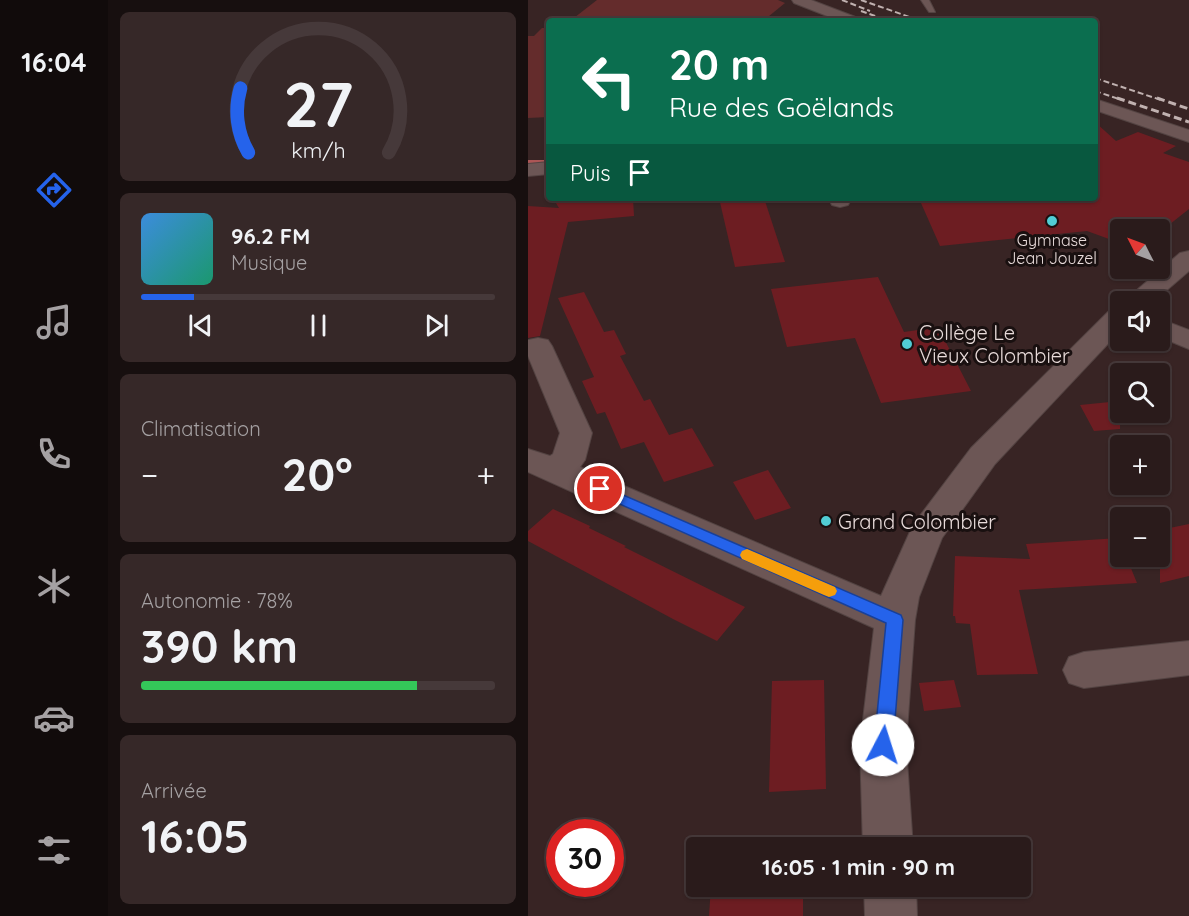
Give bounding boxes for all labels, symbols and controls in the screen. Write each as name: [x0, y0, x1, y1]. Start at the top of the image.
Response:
text: 20 m: [669, 38, 769, 91]
icon: left: [570, 42, 648, 120]
text: 16:04: [21, 45, 87, 79]
text: 27: [283, 66, 353, 144]
text: Rue des Goëlands: [669, 90, 894, 124]
text: km/h: [291, 138, 345, 164]
icon: arrive: [623, 156, 656, 189]
text: Puis: [570, 159, 611, 187]
icon: directions: [33, 169, 75, 211]
marker: Gymnase Jean Jouzel: [1045, 214, 1059, 228]
north arrow: [1110, 219, 1170, 279]
map controls: [1110, 219, 1170, 567]
text: 96.2 FM: [231, 222, 310, 250]
place label: Gymnase Jean Jouzel: [1007, 230, 1097, 268]
text: Musique: [231, 250, 307, 275]
button: sound: [1110, 291, 1170, 351]
icon: music: [33, 301, 75, 343]
icon: previous: [184, 309, 217, 342]
icon: pause: [302, 309, 335, 342]
icon: next: [420, 309, 453, 342]
place label: Collège Le Vieux Colombier: [919, 320, 1070, 368]
marker: Collège Le Vieux Colombier: [900, 337, 914, 351]
button: search: [1110, 363, 1170, 423]
text: Climatisation: [141, 416, 261, 441]
icon: phone: [33, 433, 75, 475]
button: +: [1110, 435, 1170, 495]
text: 20°: [282, 446, 353, 502]
text: −: [141, 454, 158, 495]
text: +: [476, 454, 495, 495]
pin: [574, 463, 625, 514]
icon: arrive: [583, 472, 616, 505]
button: −: [1110, 507, 1170, 567]
place label: Grand Colombier: [838, 509, 996, 534]
marker: Grand Colombier: [819, 514, 833, 528]
icon: climate: [33, 565, 75, 607]
text: Autonomie · 78%: [141, 588, 293, 613]
text: 390 km: [141, 618, 298, 674]
icon: car: [33, 697, 75, 739]
position arrow: [851, 713, 915, 777]
text: Arrivée: [141, 778, 207, 803]
text: 16:05: [141, 808, 249, 864]
speed limit sign: 30: [546, 819, 624, 897]
icon: filters: [33, 829, 75, 871]
text: 16:05 · 1 min · 90 m: [762, 853, 955, 881]

